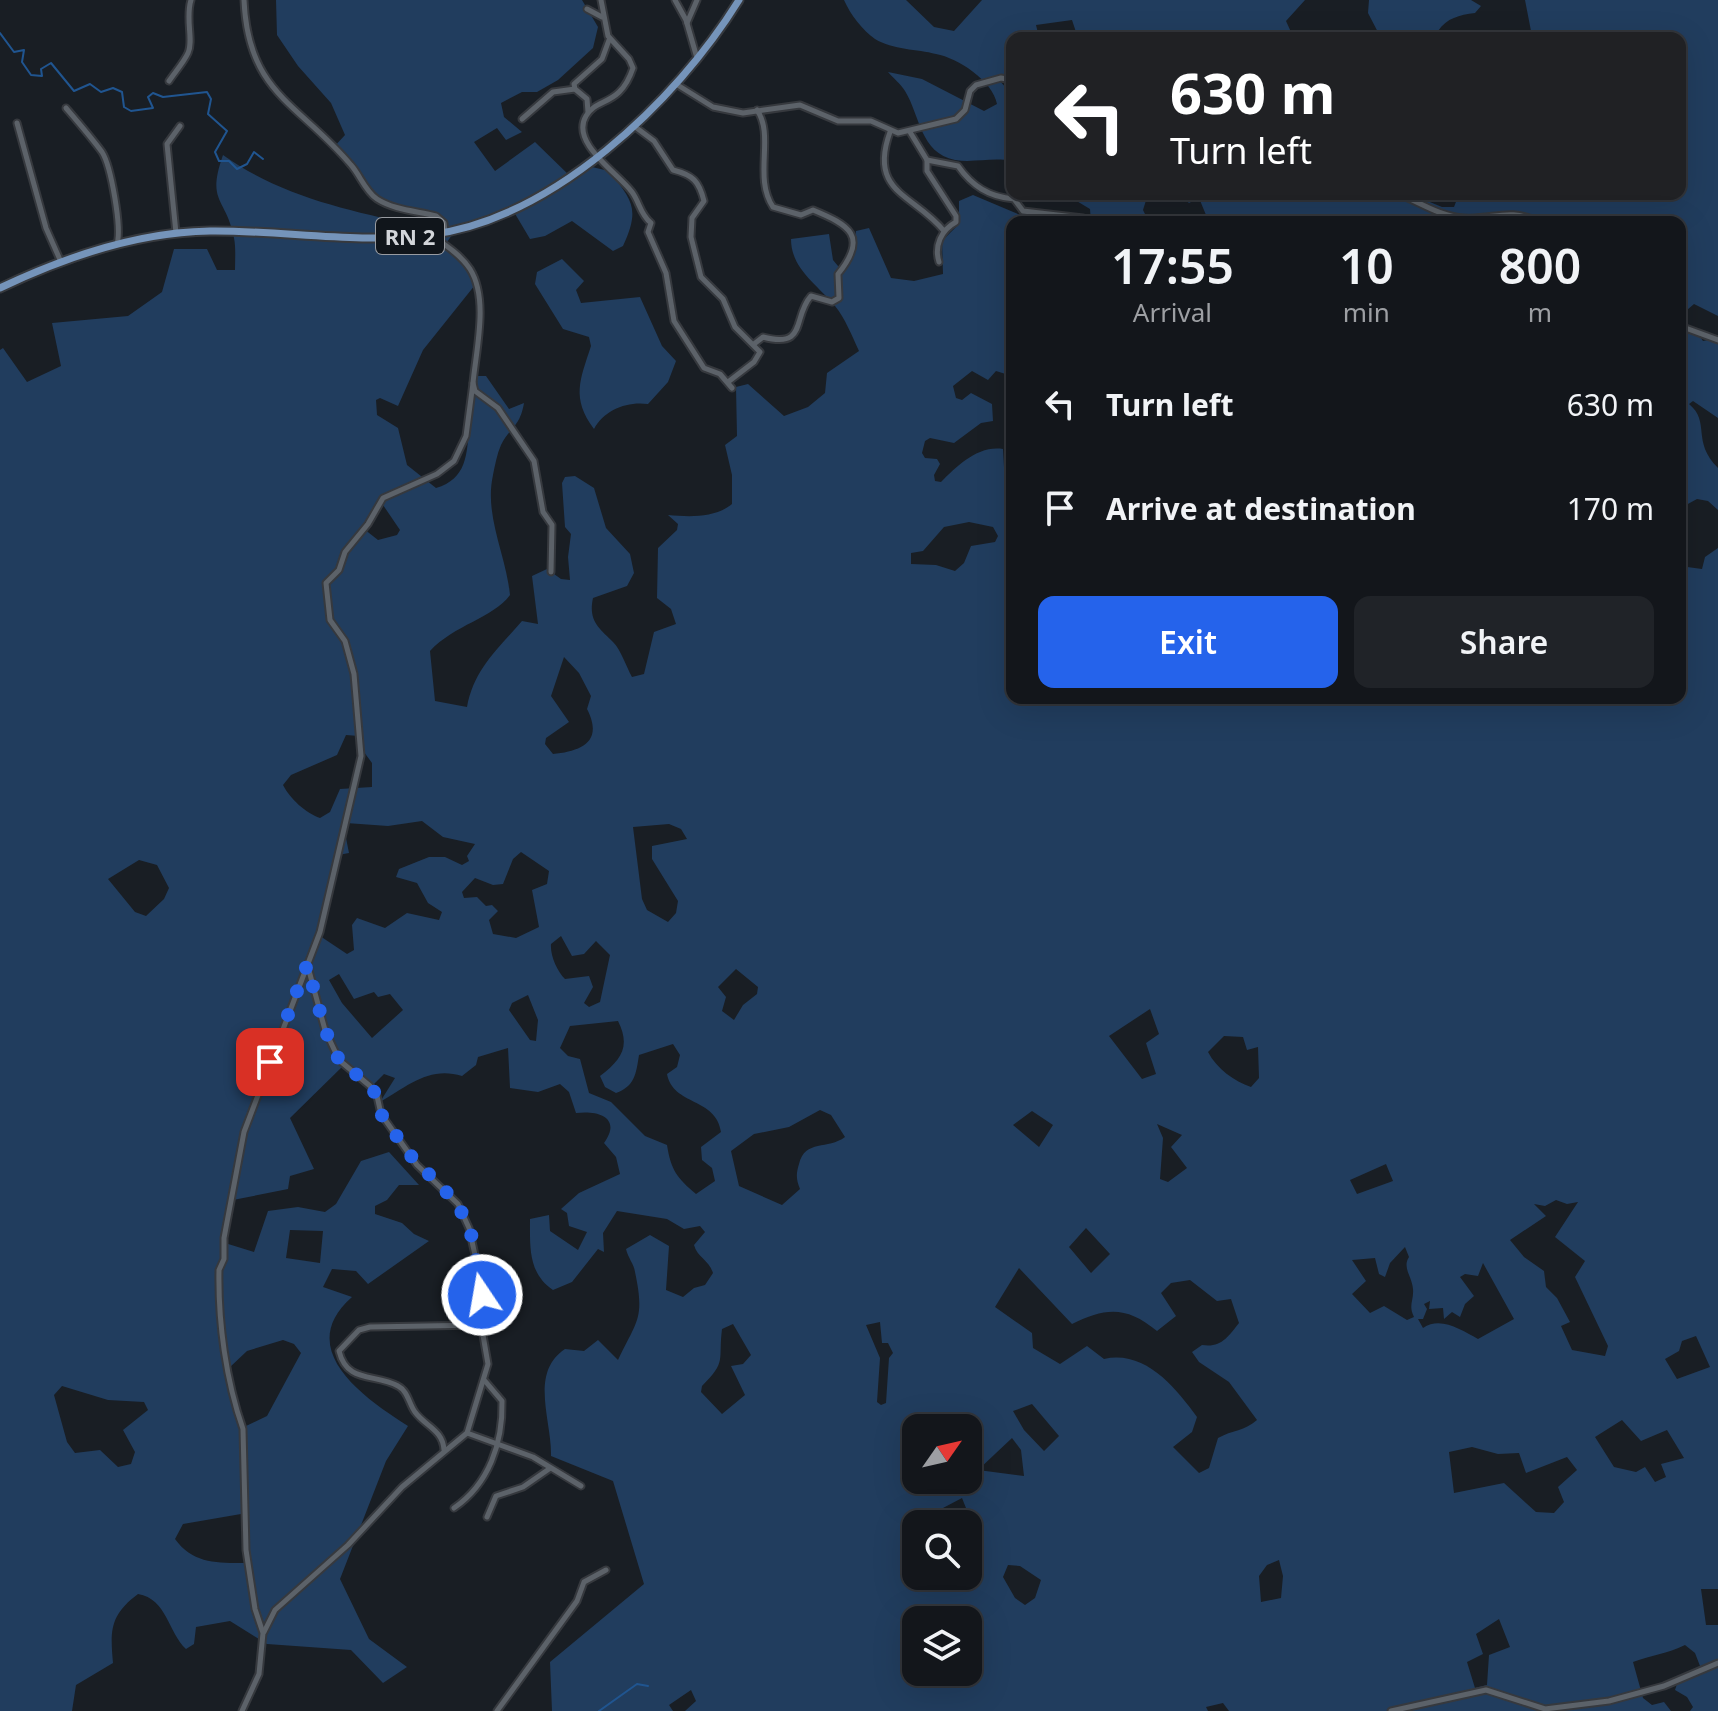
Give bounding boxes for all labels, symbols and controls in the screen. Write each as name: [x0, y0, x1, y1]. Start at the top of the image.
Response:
text: 630 m: [1170, 54, 1335, 130]
icon: left: [1038, 64, 1142, 168]
text: Turn left: [1170, 126, 1312, 175]
road number: RN 2: [376, 218, 444, 254]
text: 17:55: [1111, 233, 1234, 298]
text: 10: [1339, 233, 1394, 298]
text: 800: [1499, 233, 1581, 298]
text: Arrival: [1133, 294, 1212, 330]
text: min: [1343, 294, 1390, 330]
text: m: [1528, 294, 1552, 330]
icon: left: [1038, 382, 1082, 426]
text: Turn left: [1106, 384, 1234, 425]
text: 630 m: [1567, 384, 1654, 425]
icon: arrive: [1038, 486, 1082, 530]
text: Arrive at destination: [1106, 488, 1416, 529]
text: 170 m: [1567, 488, 1654, 529]
button: Exit: [1038, 596, 1338, 688]
button: Share: [1354, 596, 1654, 688]
pin: [236, 1028, 304, 1096]
icon: arrive: [248, 1040, 292, 1084]
position arrow: [440, 1253, 524, 1337]
north arrow: [902, 1414, 982, 1494]
map controls: [902, 1414, 982, 1686]
button: search: [902, 1510, 982, 1590]
button: layers: [902, 1606, 982, 1686]

